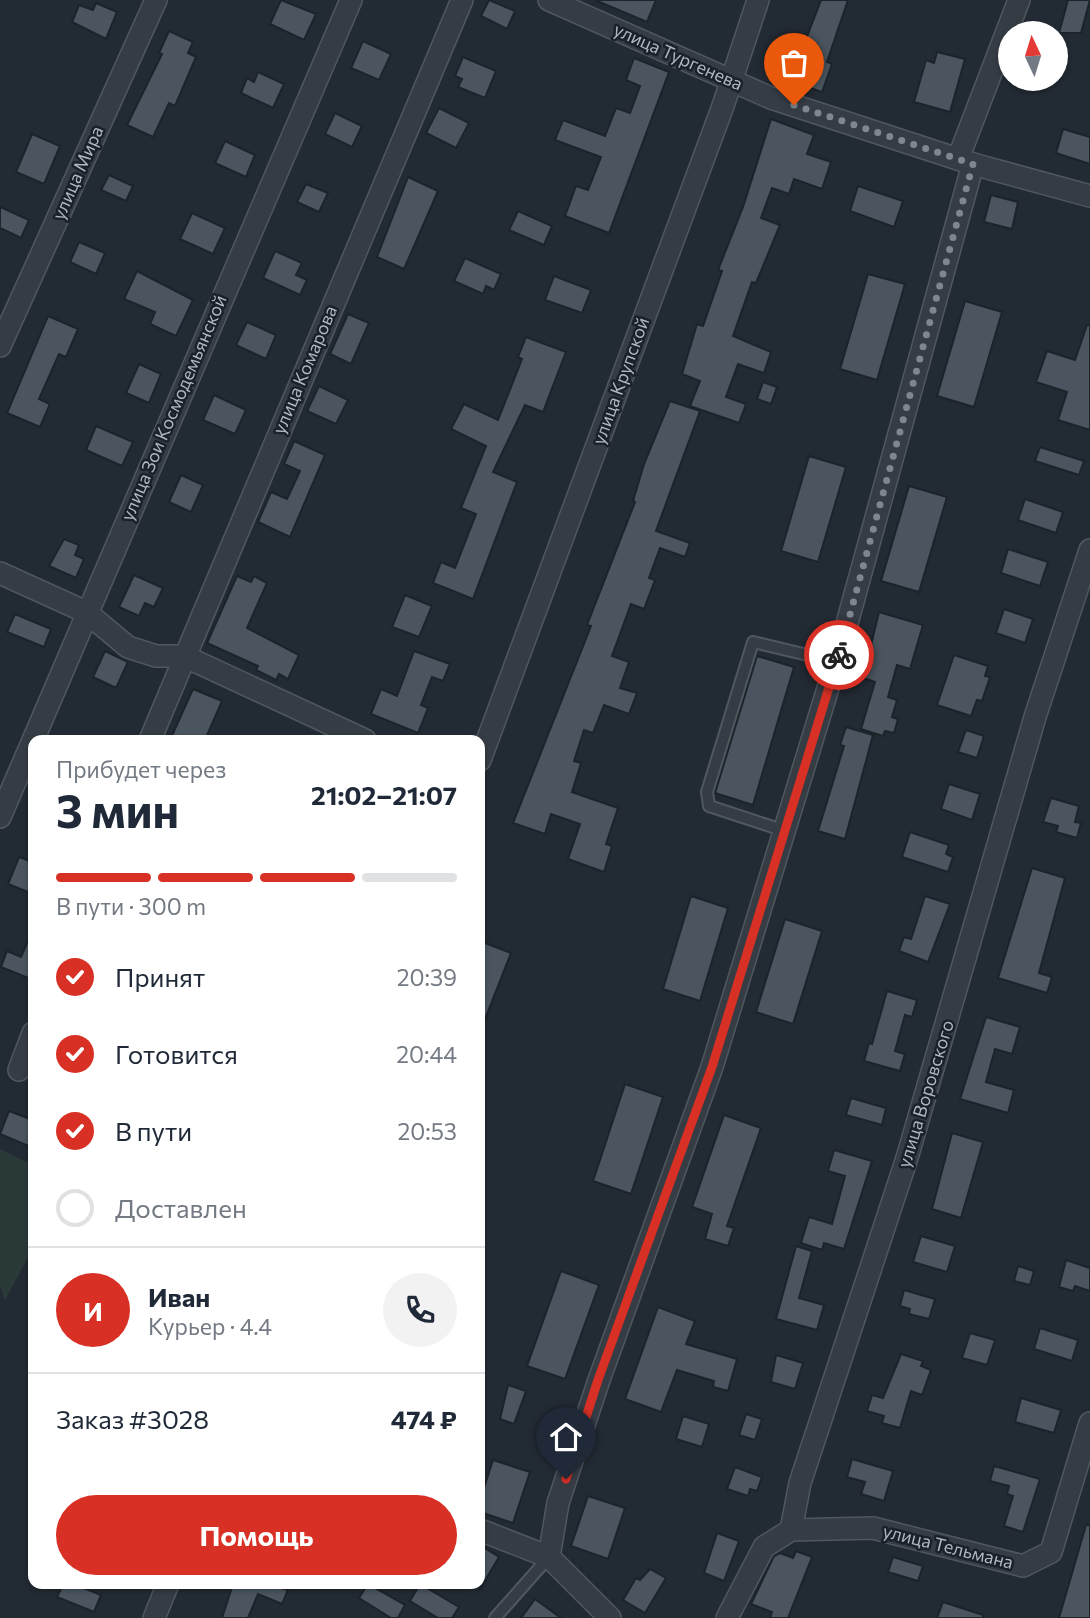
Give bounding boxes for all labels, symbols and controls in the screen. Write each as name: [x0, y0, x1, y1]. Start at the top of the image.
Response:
street label: улица Тургенева: [611, 18, 746, 94]
north arrow: [998, 21, 1068, 91]
map controls: [998, 21, 1068, 91]
pin: [764, 33, 824, 105]
icon: bag: [775, 44, 813, 82]
street label: улица Мира: [47, 122, 107, 223]
street label: улица Зои Космодемьянской: [115, 291, 231, 524]
street label: улица Комарова: [267, 302, 341, 437]
street label: улица Крупской: [587, 314, 653, 447]
courier: [804, 620, 874, 690]
icon: bike: [820, 636, 858, 674]
text: Прибудет через: [56, 755, 226, 783]
text: 21:02–21:07: [311, 779, 457, 810]
text: 3 мин: [56, 781, 179, 837]
text: В пути · 300 m: [56, 892, 206, 920]
icon: check: [56, 958, 94, 996]
text: Принят: [115, 961, 205, 992]
text: 20:39: [397, 963, 457, 991]
street label: улица Воровского: [892, 1017, 958, 1170]
icon: check: [56, 1035, 94, 1073]
text: Готовится: [115, 1038, 238, 1069]
text: 20:44: [396, 1040, 457, 1068]
icon: check: [56, 1112, 94, 1150]
text: В пути: [115, 1115, 192, 1146]
text: 20:53: [398, 1117, 457, 1145]
text: Доставлен: [115, 1192, 247, 1223]
button: phone: [383, 1273, 457, 1347]
text: Иван: [148, 1281, 210, 1312]
text: И: [83, 1295, 103, 1326]
text: Курьер · 4.4: [148, 1312, 272, 1340]
text: Заказ #3028: [56, 1403, 209, 1434]
text: 474 ₽: [391, 1403, 457, 1434]
pin: [536, 1407, 596, 1479]
icon: home: [547, 1418, 585, 1456]
button: Помощь: [56, 1495, 457, 1575]
street label: улица Тельмана: [881, 1519, 1016, 1573]

